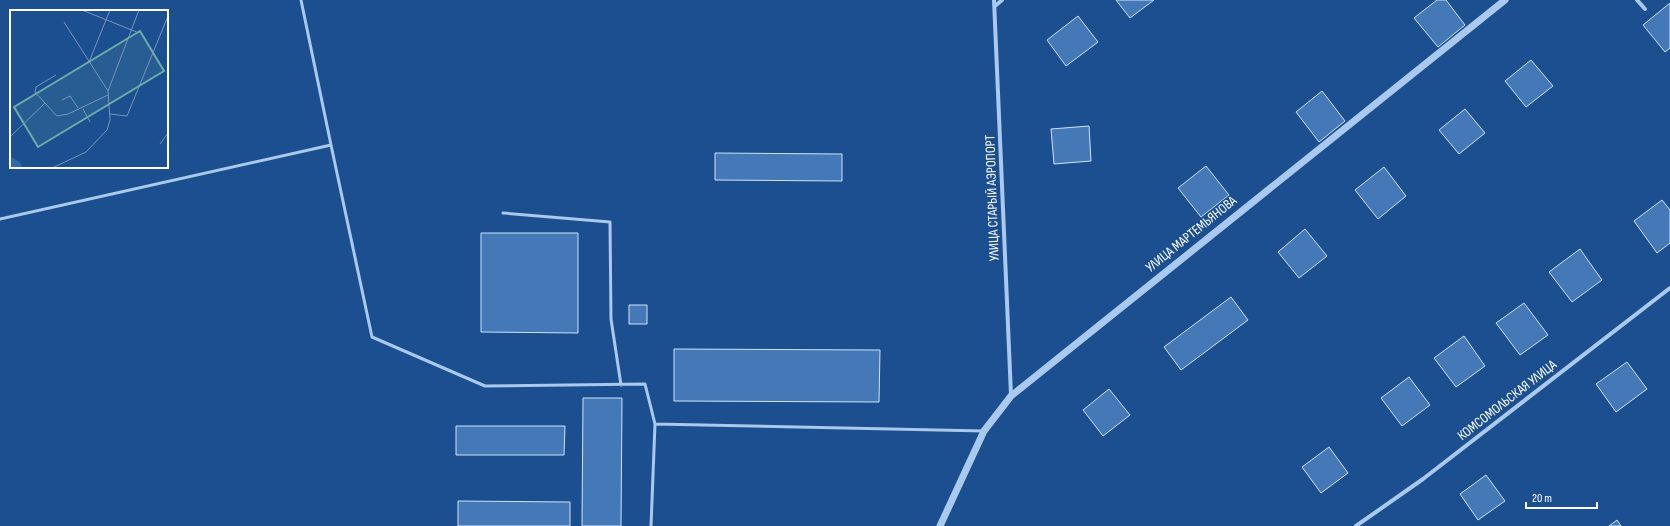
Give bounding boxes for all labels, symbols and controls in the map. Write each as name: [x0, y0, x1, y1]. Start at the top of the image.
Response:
inset map: [10, 10, 168, 168]
street label: УЛИЦА СТАРЫЙ АЭРОПОРТ: [981, 134, 1003, 262]
street label: УЛИЦА МАРТЕМЬЯНОВА: [1142, 191, 1241, 276]
street label: КОМСОМОЛЬСКАЯ УЛИЦА: [1454, 355, 1561, 444]
scale bar: [1526, 484, 1597, 510]
text: 20 m: [1532, 491, 1552, 506]

